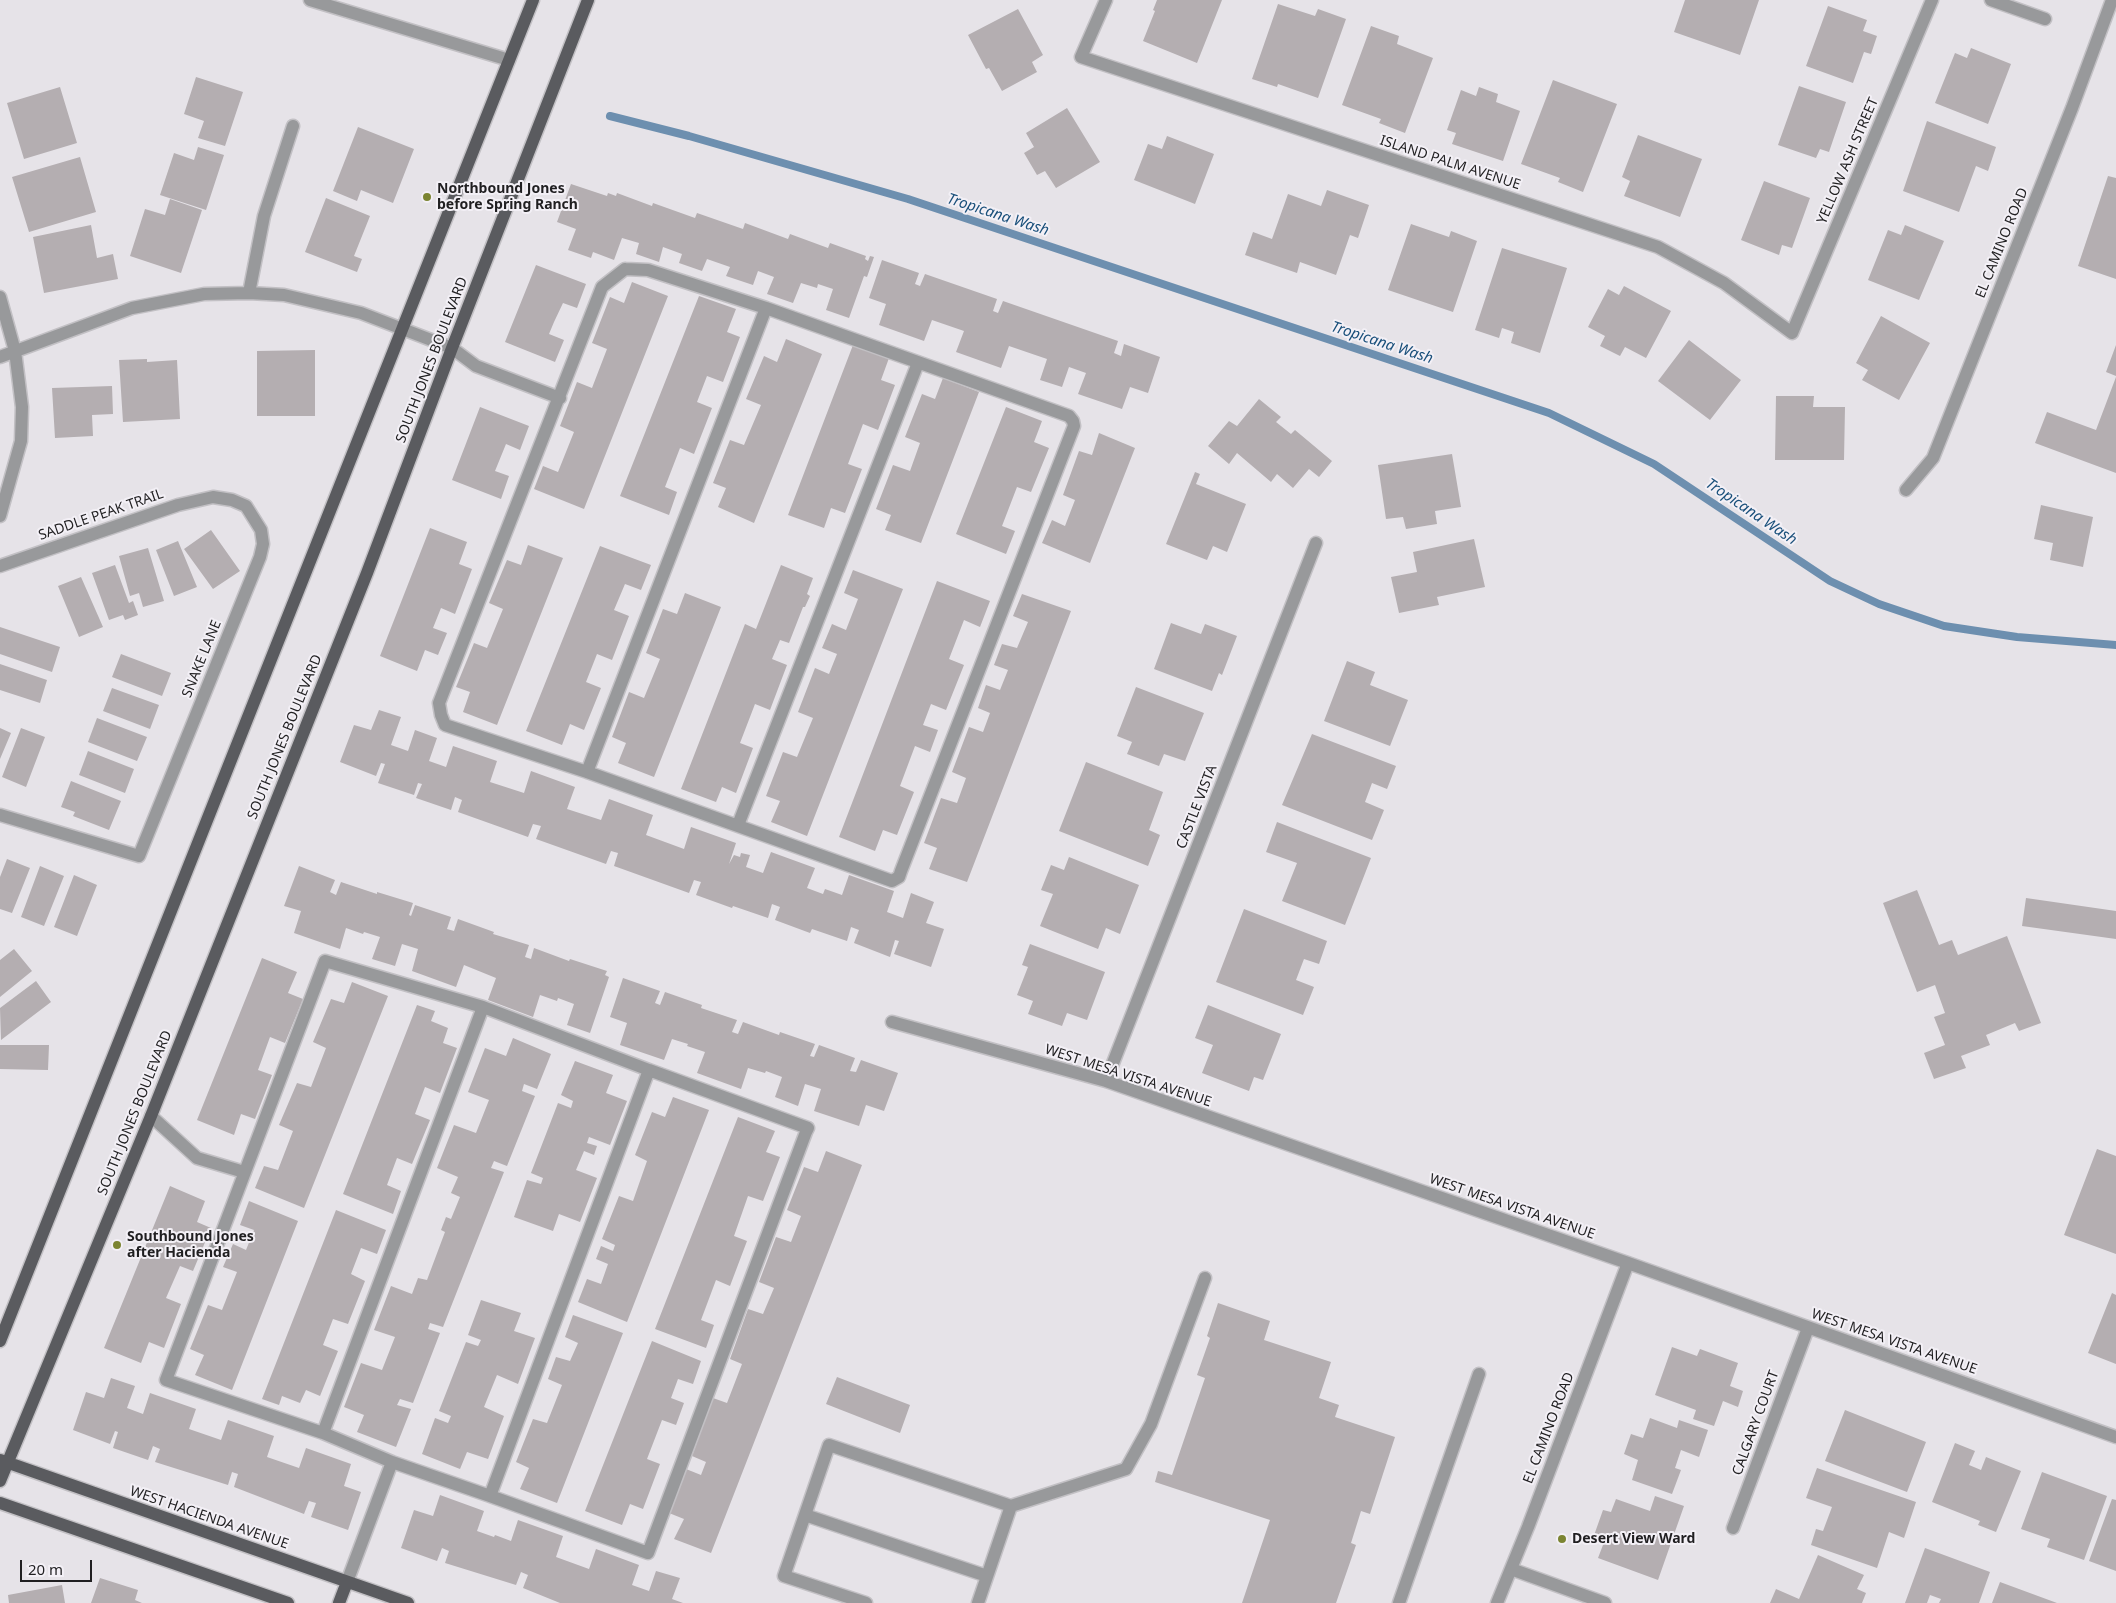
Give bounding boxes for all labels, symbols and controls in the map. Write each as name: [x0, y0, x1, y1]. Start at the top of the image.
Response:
street label: YELLOW ASH STREET: [1814, 95, 1882, 227]
street label: ISLAND PALM AVENUE: [1378, 132, 1522, 194]
place label: Northbound Jones before Spring Ranch: [437, 181, 578, 213]
street label: EL CAMINO ROAD: [1972, 185, 2032, 301]
water label: Tropicana Wash: [945, 190, 1051, 240]
marker: Northbound Jones before Spring Ranch: [421, 191, 433, 203]
street label: SOUTH JONES BOULEVARD: [393, 275, 471, 445]
water label: Tropicana Wash: [1329, 318, 1435, 368]
water label: Tropicana Wash: [1702, 475, 1800, 549]
street label: SADDLE PEAK TRAIL: [36, 486, 166, 544]
street label: SNAKE LANE: [179, 618, 225, 700]
street label: SOUTH JONES BOULEVARD: [244, 652, 326, 822]
street label: CASTLE VISTA: [1173, 763, 1221, 851]
street label: SOUTH JONES BOULEVARD: [94, 1028, 176, 1198]
street label: WEST MESA VISTA AVENUE: [1043, 1041, 1213, 1111]
street label: WEST MESA VISTA AVENUE: [1427, 1171, 1597, 1243]
place label: Southbound Jones after Hacienda: [127, 1229, 254, 1262]
marker: Southbound Jones after Hacienda: [111, 1239, 123, 1251]
street label: WEST MESA VISTA AVENUE: [1809, 1306, 1979, 1378]
street label: CALGARY COURT: [1729, 1368, 1783, 1478]
street label: EL CAMINO ROAD: [1520, 1370, 1578, 1486]
street label: WEST HACIENDA AVENUE: [127, 1483, 291, 1553]
place label: Desert View Ward: [1572, 1531, 1695, 1547]
marker: Desert View Ward: [1556, 1533, 1568, 1545]
scale bar: [22, 1550, 95, 1582]
text: 20 m: [28, 1559, 63, 1579]

